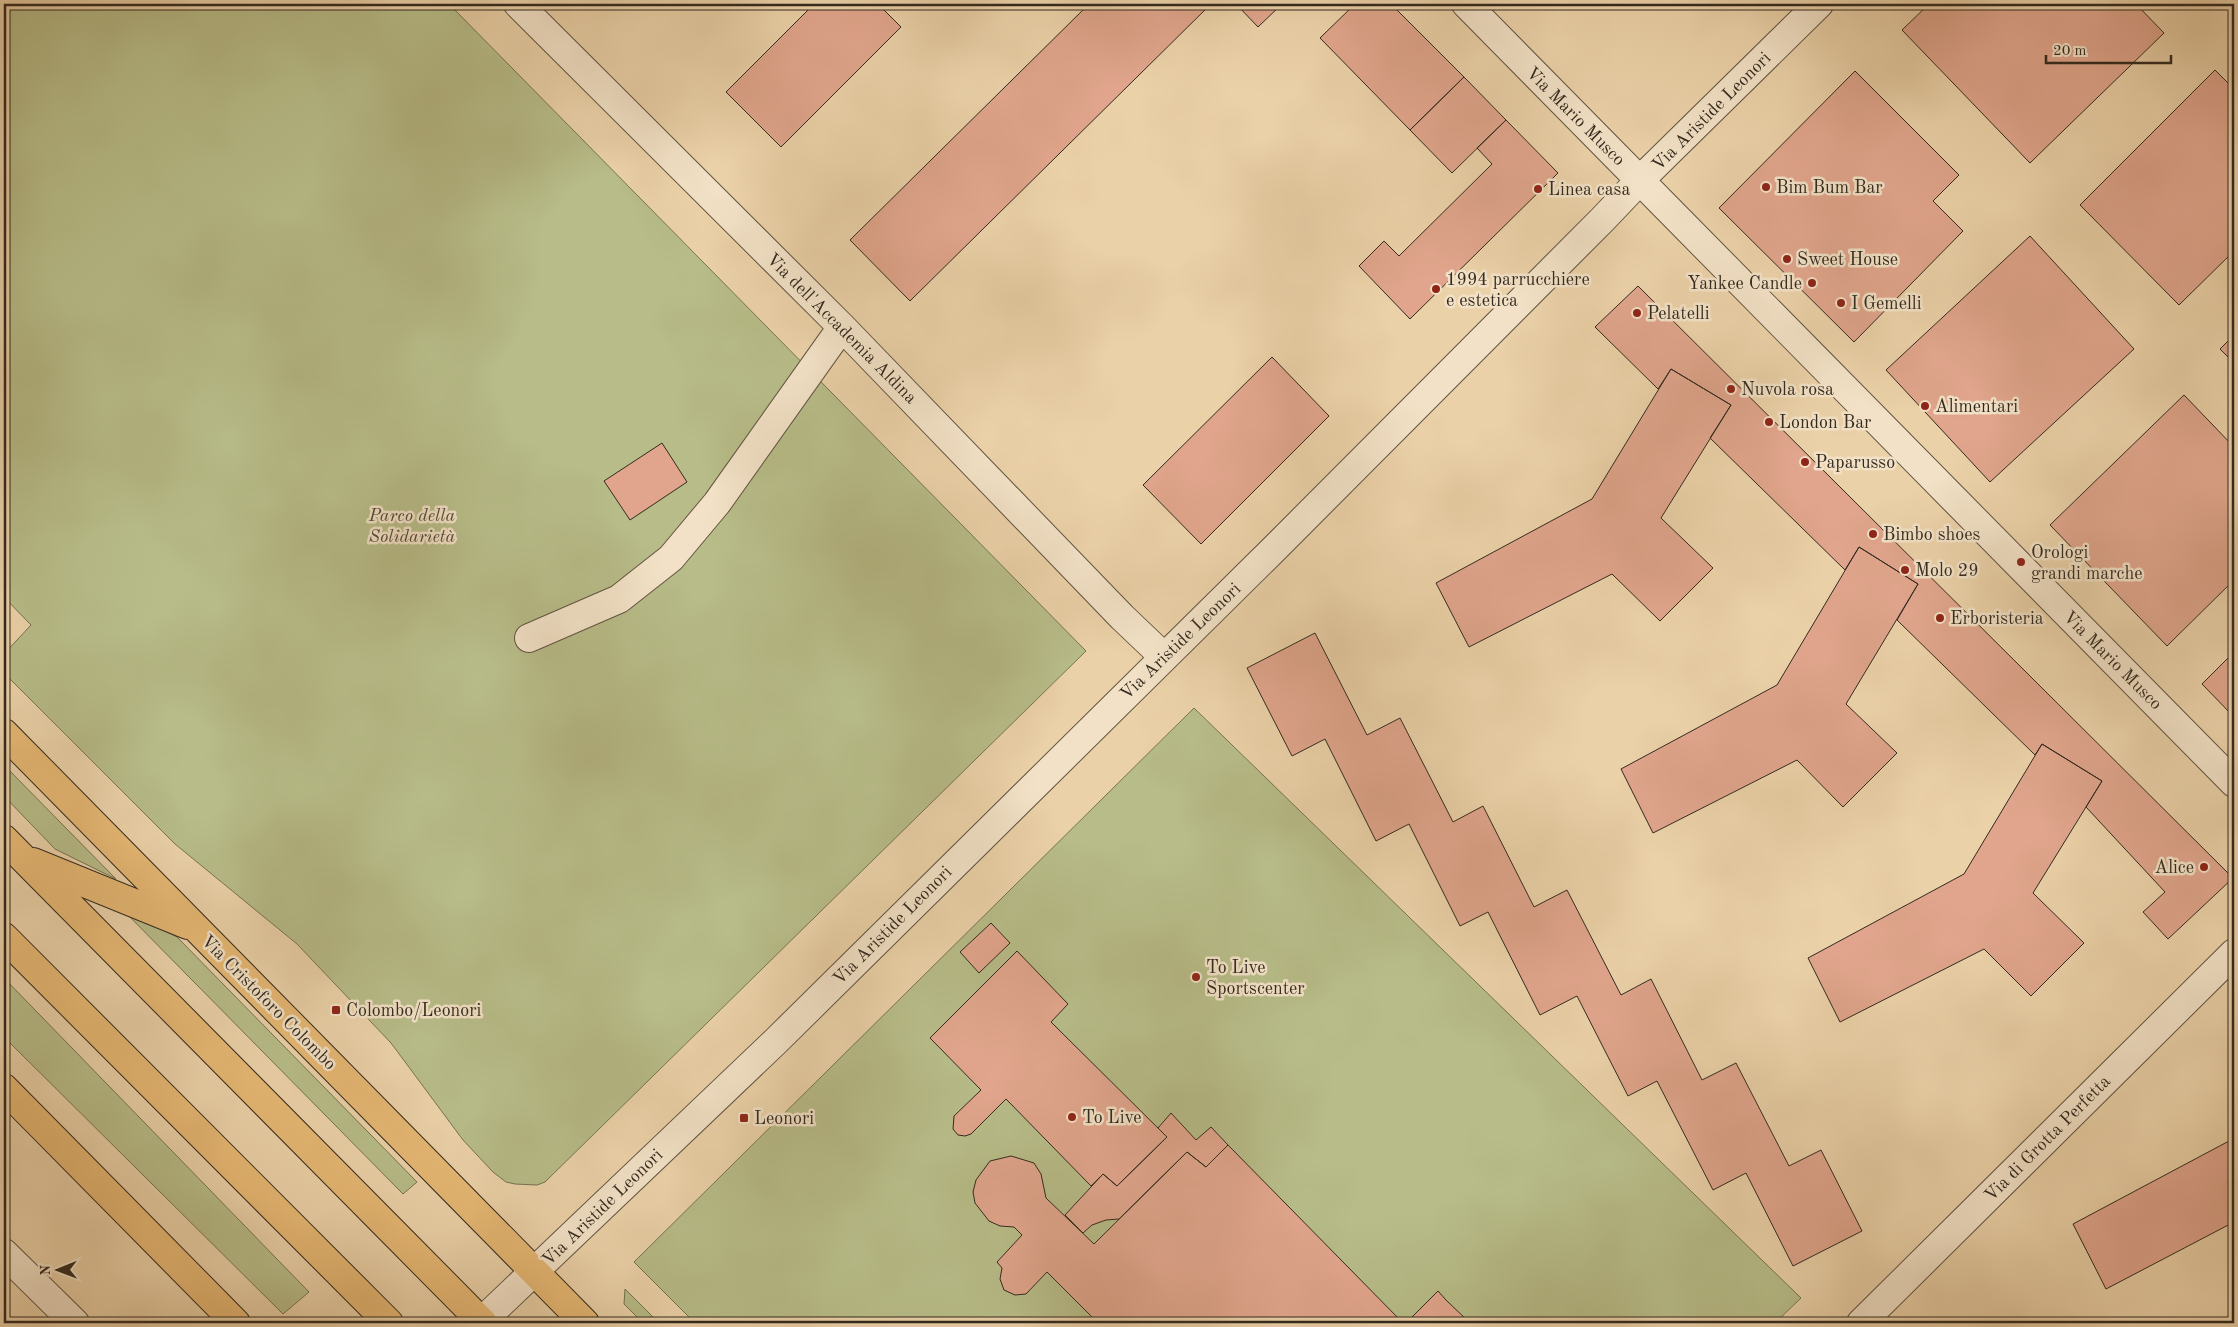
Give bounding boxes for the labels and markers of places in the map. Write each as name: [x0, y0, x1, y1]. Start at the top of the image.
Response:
place label: Bim Bum Bar: [1776, 179, 1883, 197]
place label: Linea casa: [1548, 181, 1630, 199]
marker: Bim Bum Bar: [1760, 181, 1772, 193]
marker: Linea casa: [1532, 183, 1544, 195]
place label: Sweet House: [1797, 251, 1898, 269]
marker: Sweet House: [1781, 253, 1793, 265]
place label: 1994 parrucchiere e estetica: [1446, 271, 1590, 310]
place label: Yankee Candle: [1687, 275, 1802, 293]
marker: Yankee Candle: [1806, 277, 1818, 289]
marker: 1994 parrucchiere e estetica: [1430, 283, 1442, 295]
place label: I Gemelli: [1851, 295, 1922, 313]
marker: I Gemelli: [1835, 297, 1847, 309]
place label: Pelatelli: [1647, 305, 1710, 323]
marker: Pelatelli: [1631, 307, 1643, 319]
place label: Nuvola rosa: [1741, 381, 1834, 399]
marker: Nuvola rosa: [1725, 383, 1737, 395]
place label: Alimentari: [1935, 398, 2018, 416]
marker: Alimentari: [1919, 400, 1931, 412]
place label: London Bar: [1779, 414, 1872, 432]
marker: London Bar: [1763, 416, 1775, 428]
place label: Paparusso: [1815, 454, 1895, 472]
marker: Paparusso: [1799, 456, 1811, 468]
place label: Bimbo shoes: [1883, 526, 1981, 544]
marker: Bimbo shoes: [1867, 528, 1879, 540]
place label: Orologi grandi marche: [2031, 544, 2143, 583]
marker: Orologi grandi marche: [2015, 556, 2027, 568]
place label: Molo 29: [1915, 562, 1979, 580]
marker: Molo 29: [1899, 564, 1911, 576]
place label: Erboristeria: [1950, 610, 2044, 628]
marker: Erboristeria: [1934, 612, 1946, 624]
place label: Alice: [2154, 859, 2194, 877]
marker: Alice: [2198, 861, 2210, 873]
place label: To Live Sportscenter: [1206, 959, 1305, 998]
marker: To Live Sportscenter: [1190, 971, 1202, 983]
place label: Colombo/Leonori: [346, 1002, 482, 1020]
marker: Colombo/Leonori: [330, 1004, 342, 1016]
place label: To Live: [1082, 1109, 1141, 1127]
place label: Leonori: [754, 1110, 814, 1128]
marker: To Live: [1066, 1111, 1078, 1123]
marker: Leonori: [738, 1112, 750, 1124]

